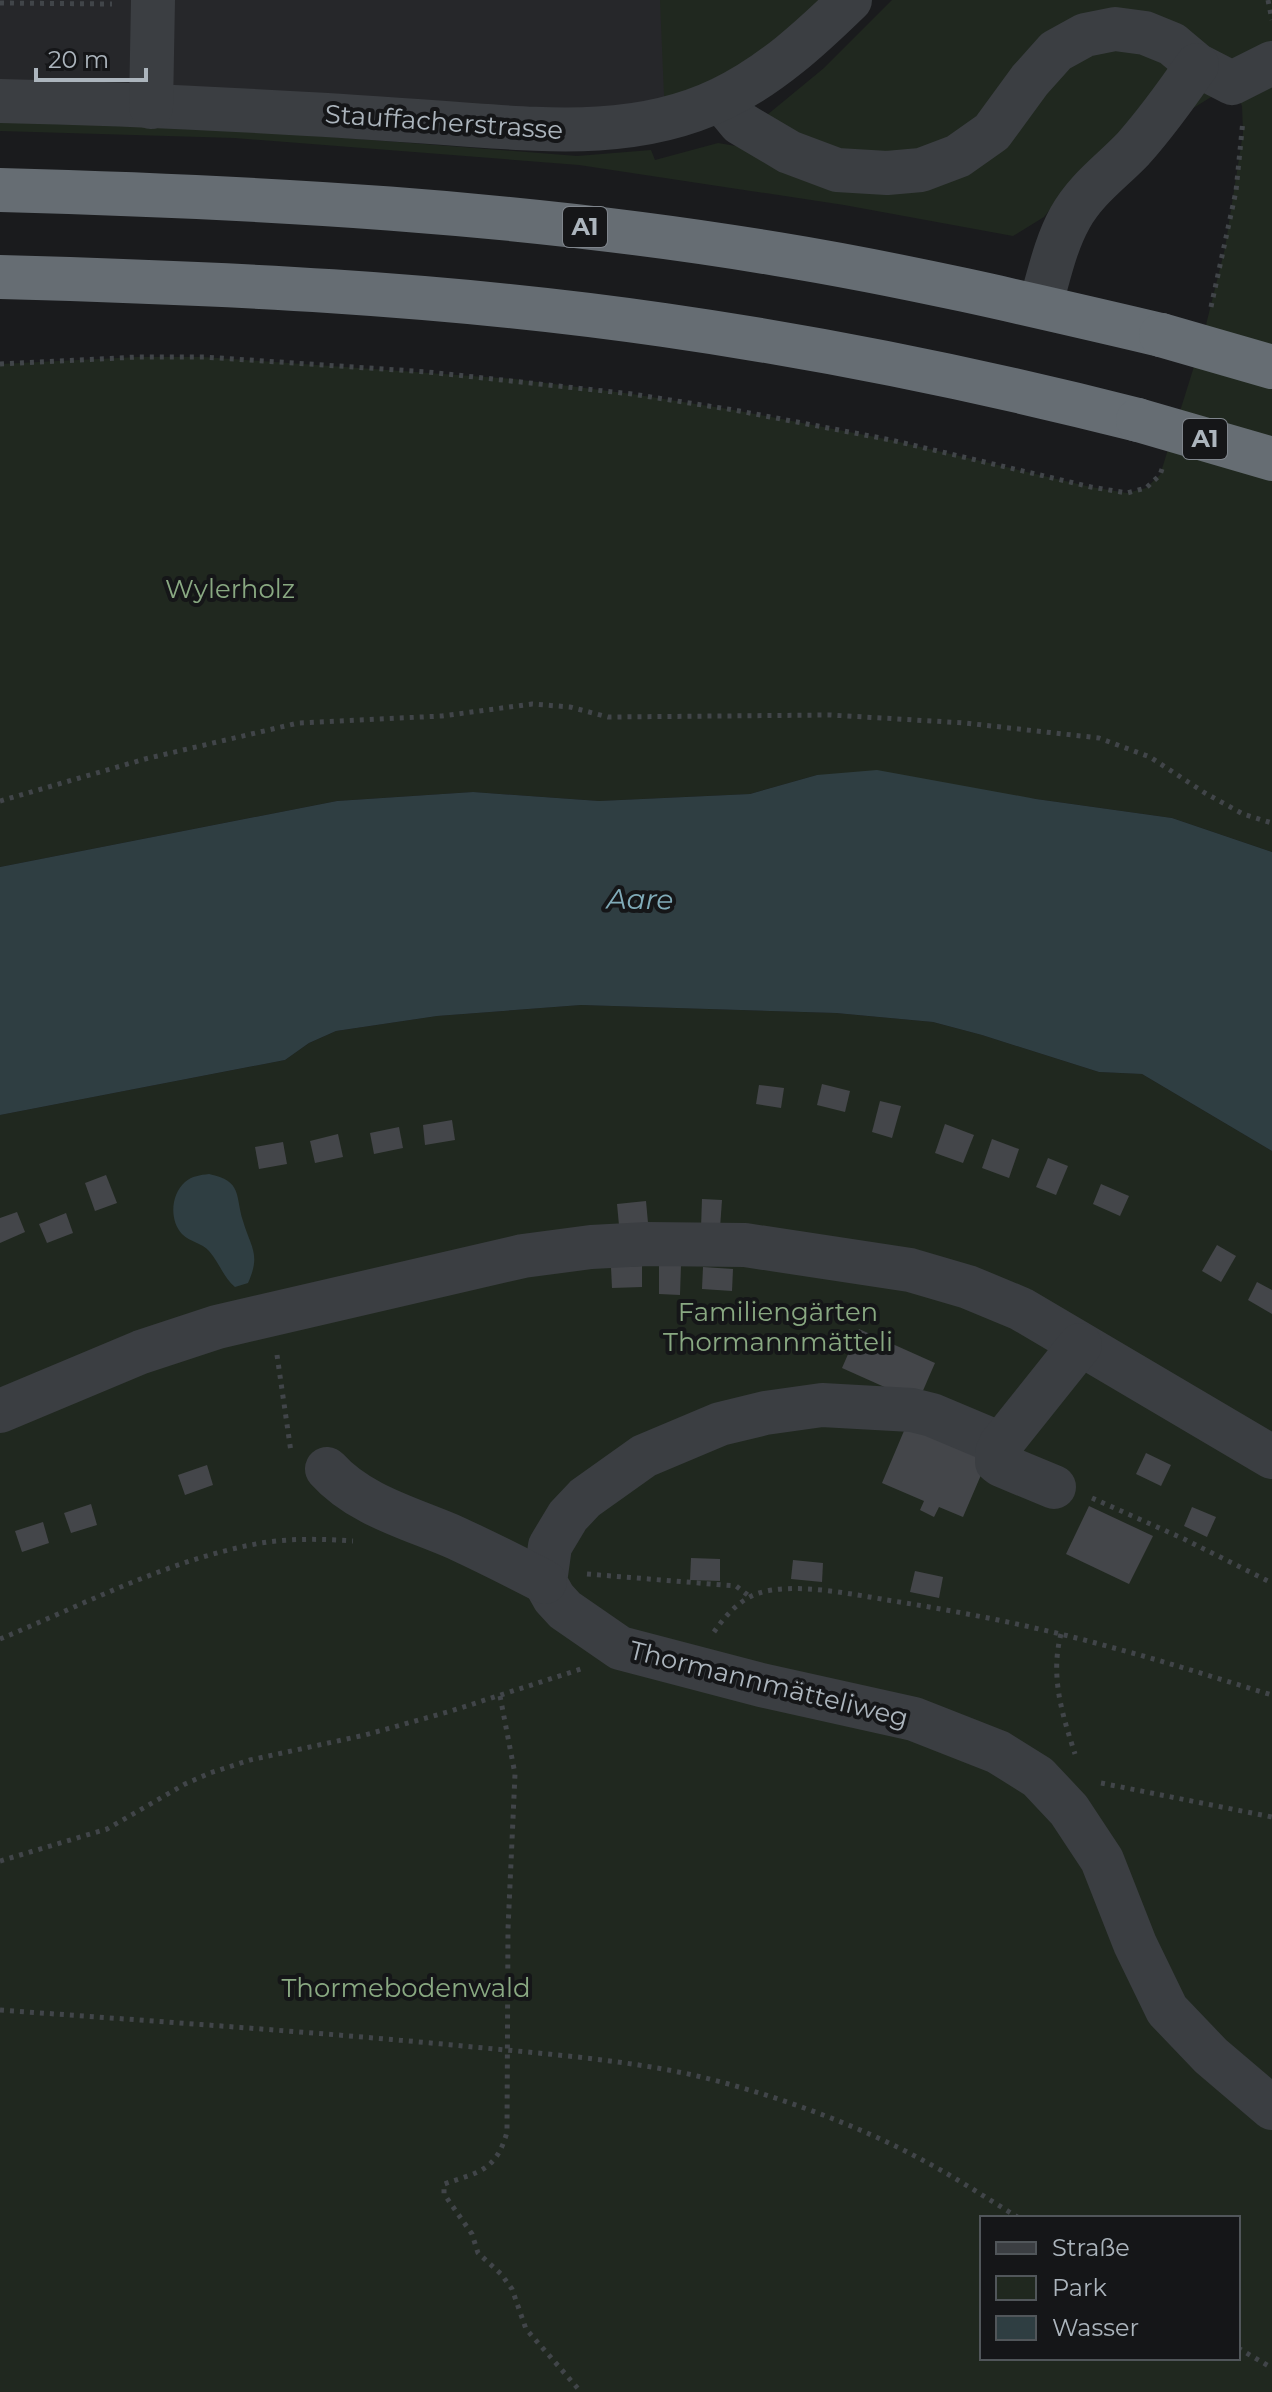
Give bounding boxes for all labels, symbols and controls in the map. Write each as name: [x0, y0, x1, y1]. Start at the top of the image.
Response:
scale bar: [36, 32, 146, 82]
text: 20 m: [48, 45, 109, 74]
street label: Stauffacherstrasse: [324, 98, 564, 146]
road number: A1: [563, 207, 607, 247]
road number: A1: [1183, 419, 1227, 459]
park label: Wylerholz: [165, 573, 295, 605]
water label: Aare: [604, 881, 674, 917]
park label: Familiengärten Thormannmätteli: [663, 1296, 893, 1358]
street label: Thormannmätteliweg: [626, 1634, 912, 1734]
park label: Thormebodenwald: [281, 1972, 531, 2004]
legend: [980, 2216, 1240, 2360]
text: Straße: [1052, 2233, 1130, 2262]
text: Park: [1052, 2273, 1107, 2302]
text: Wasser: [1052, 2313, 1139, 2342]

